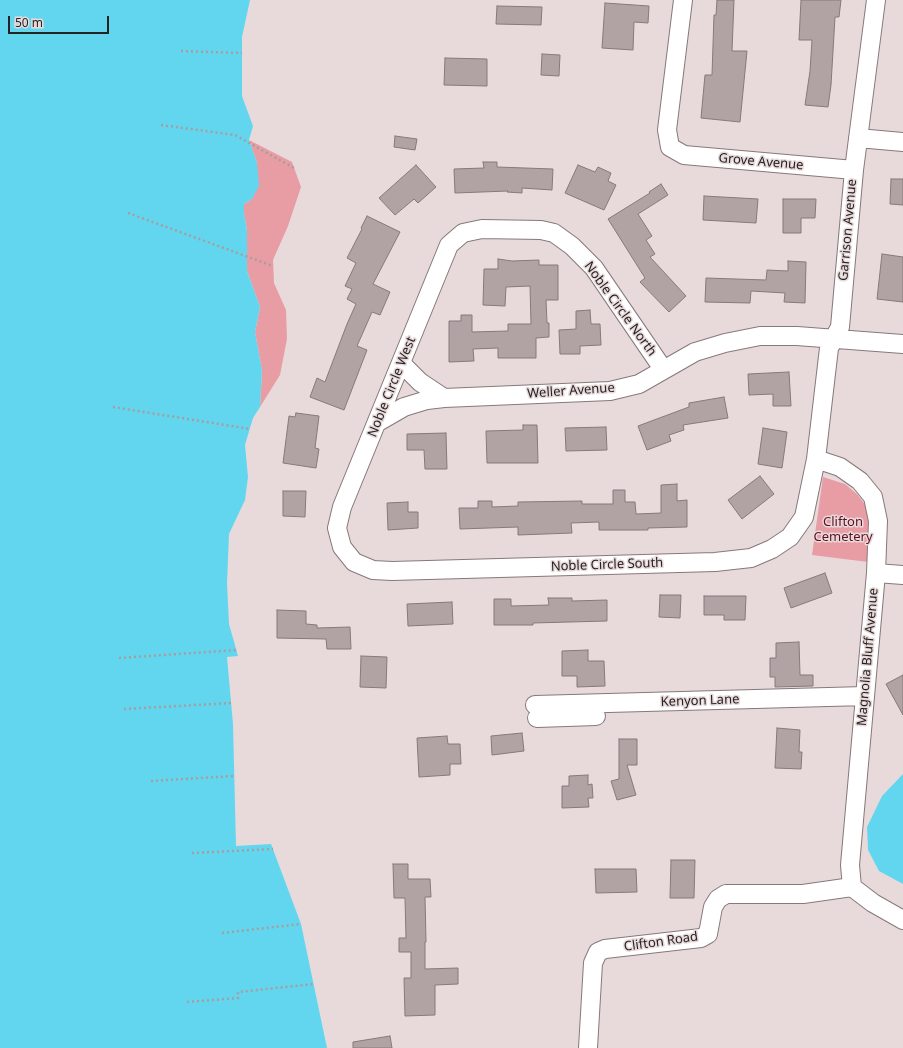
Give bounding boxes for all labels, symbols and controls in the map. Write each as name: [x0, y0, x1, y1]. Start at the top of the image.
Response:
scale bar: [10, 8, 111, 34]
text: 50 m: [15, 14, 43, 31]
street label: Grove Avenue: [718, 151, 804, 173]
street label: Garrison Avenue: [836, 179, 860, 281]
street label: Noble Circle North: [581, 259, 659, 359]
street label: Noble Circle West: [365, 335, 419, 439]
street label: Weller Avenue: [527, 380, 615, 402]
park label: Clifton Cemetery: [813, 514, 873, 545]
street label: Noble Circle South: [550, 555, 664, 575]
street label: Magnolia Bluff Avenue: [854, 588, 882, 726]
street label: Kenyon Lane: [660, 692, 740, 710]
street label: Clifton Road: [623, 929, 699, 955]

